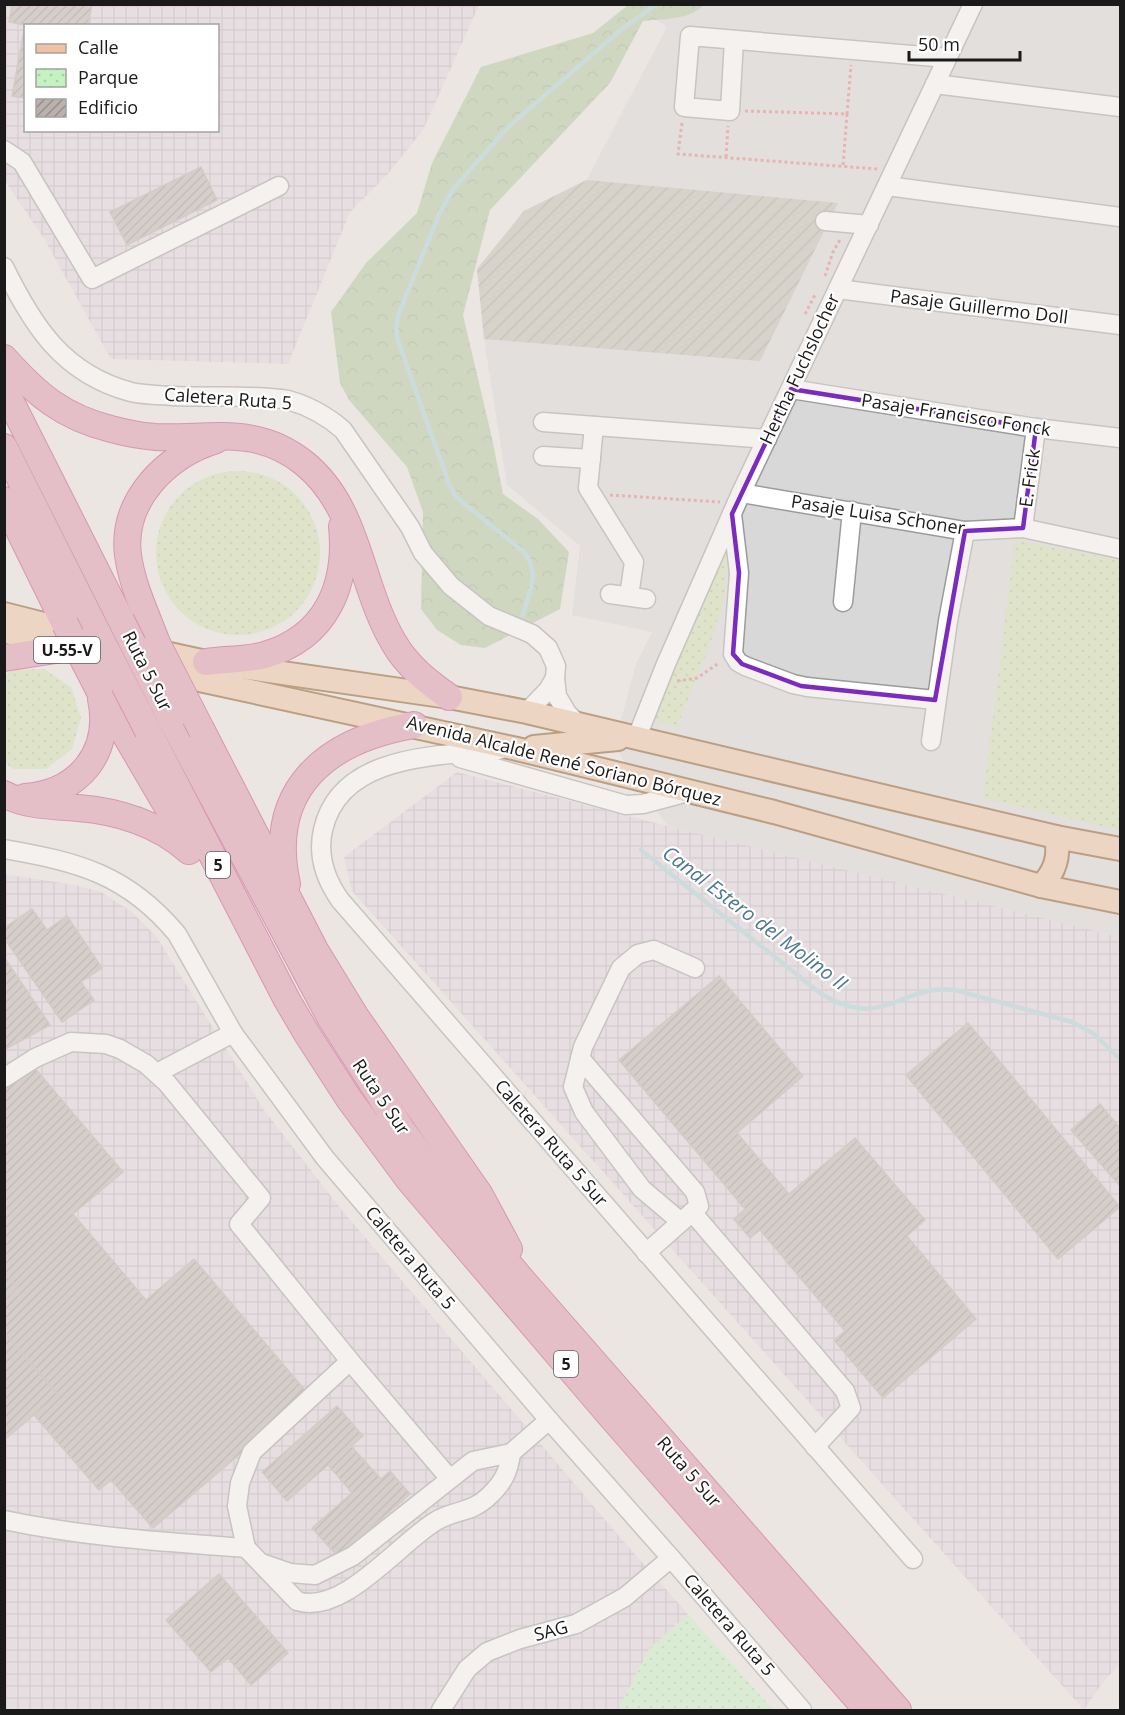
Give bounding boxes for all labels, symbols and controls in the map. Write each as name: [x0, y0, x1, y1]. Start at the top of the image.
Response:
legend: [24, 24, 219, 132]
scale bar: [909, 24, 1020, 62]
text: 50 m: [918, 32, 960, 56]
text: Calle: [78, 35, 119, 59]
text: Parque: [78, 65, 138, 89]
text: Edificio: [78, 95, 138, 119]
street label: Pasaje Guillermo Doll: [889, 283, 1069, 329]
street label: Hertha Fuchslocher: [754, 289, 845, 448]
street label: Caletera Ruta 5: [163, 382, 293, 414]
street label: Pasaje Francisco Fonck: [860, 387, 1053, 441]
street label: E. Frick: [1013, 447, 1045, 509]
street label: Pasaje Luisa Schoner: [789, 488, 967, 540]
street label: Ruta 5 Sur: [118, 627, 179, 715]
road number: U-55-V: [34, 637, 100, 663]
street label: Avenida Alcalde René Soriano Bórquez: [405, 709, 724, 811]
water label: Canal Estero del Molino II: [657, 839, 854, 996]
road number: 5: [206, 852, 230, 878]
street label: Ruta 5 Sur: [348, 1054, 416, 1140]
street label: Caletera Ruta 5 Sur: [490, 1074, 614, 1211]
street label: Caletera Ruta 5: [360, 1201, 461, 1314]
road number: 5: [554, 1351, 578, 1377]
street label: Ruta 5 Sur: [652, 1431, 728, 1512]
street label: Caletera Ruta 5: [679, 1568, 781, 1681]
street label: SAG: [531, 1614, 570, 1646]

